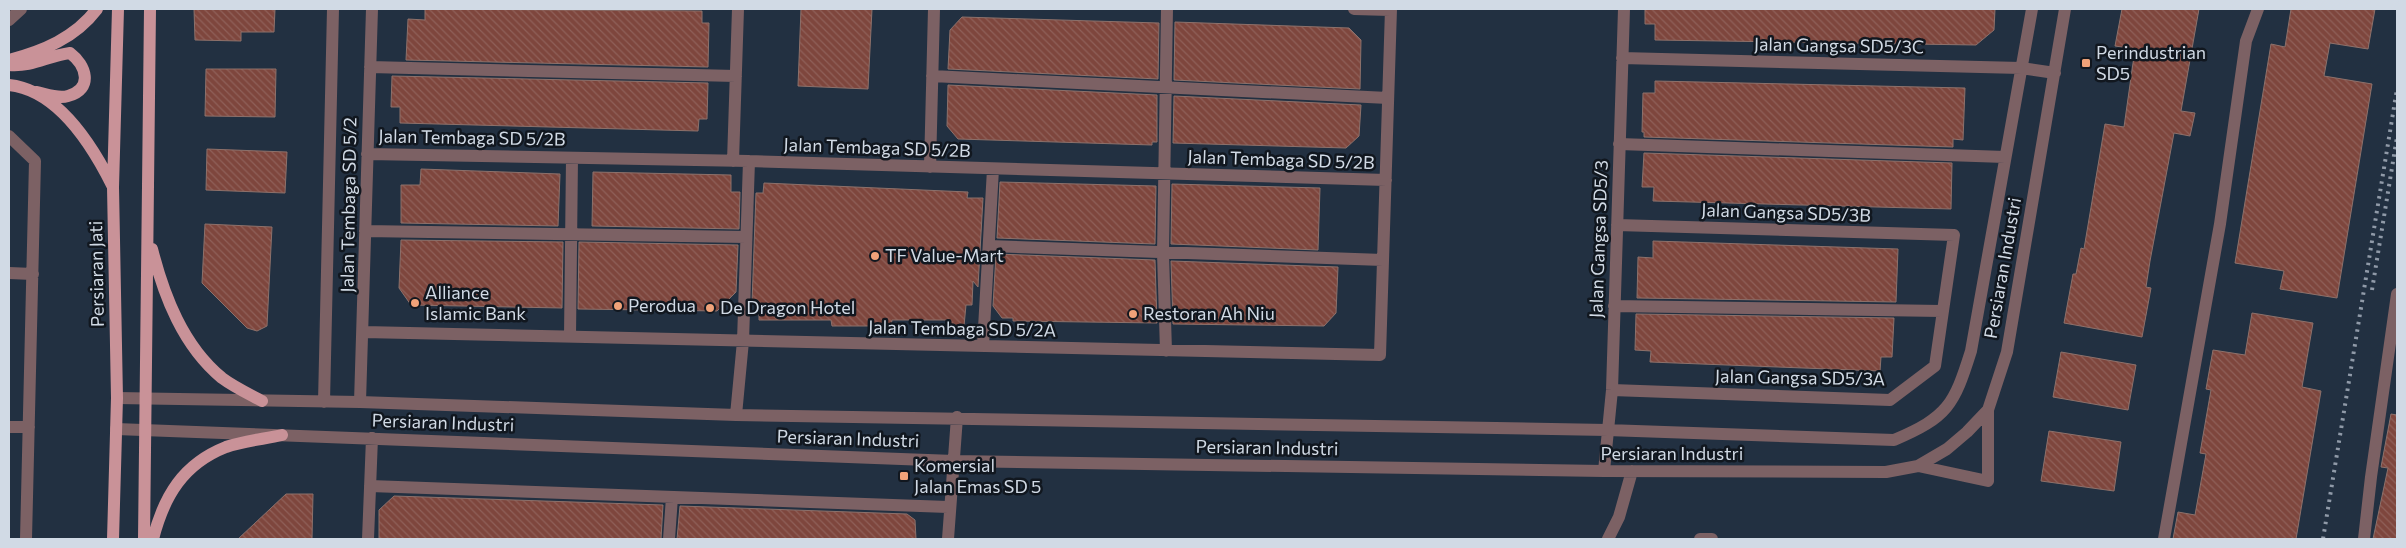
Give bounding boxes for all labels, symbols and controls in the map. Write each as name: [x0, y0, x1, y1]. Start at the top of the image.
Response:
street label: Jalan Gangsa SD5/3C: [1754, 33, 1924, 57]
place label: Perindustrian SD5: [2096, 41, 2206, 84]
marker: Perindustrian SD5: [2080, 57, 2092, 69]
street label: Jalan Tembaga SD 5/2: [335, 117, 361, 293]
street label: Jalan Tembaga SD 5/2B: [378, 124, 566, 150]
street label: Jalan Tembaga SD 5/2B: [783, 133, 971, 161]
street label: Jalan Tembaga SD 5/2B: [1187, 145, 1375, 173]
street label: Jalan Gangsa SD5/3: [1584, 160, 1612, 318]
street label: Persiaran Industri: [1979, 196, 2025, 340]
street label: Jalan Gangsa SD5/3B: [1701, 198, 1871, 226]
street label: Persiaran Jati: [84, 221, 108, 327]
place label: TF Value-Mart: [885, 244, 1004, 266]
marker: TF Value-Mart: [869, 250, 881, 262]
place label: Alliance Islamic Bank: [425, 281, 526, 324]
place label: Perodua: [628, 294, 696, 316]
place label: De Dragon Hotel: [720, 296, 855, 318]
marker: Alliance Islamic Bank: [409, 297, 421, 309]
marker: Perodua: [612, 300, 624, 312]
marker: De Dragon Hotel: [704, 302, 716, 314]
place label: Restoran Ah Niu: [1143, 302, 1275, 324]
marker: Restoran Ah Niu: [1127, 308, 1139, 320]
street label: Jalan Tembaga SD 5/2A: [868, 315, 1056, 341]
street label: Jalan Gangsa SD5/3A: [1715, 365, 1885, 389]
street label: Persiaran Industri: [371, 409, 515, 435]
street label: Persiaran Industri: [776, 425, 920, 451]
street label: Persiaran Industri: [1195, 435, 1339, 459]
street label: Persiaran Industri: [1601, 442, 1743, 464]
place label: Komersial Jalan Emas SD 5: [914, 454, 1041, 497]
marker: Komersial Jalan Emas SD 5: [898, 470, 910, 482]

